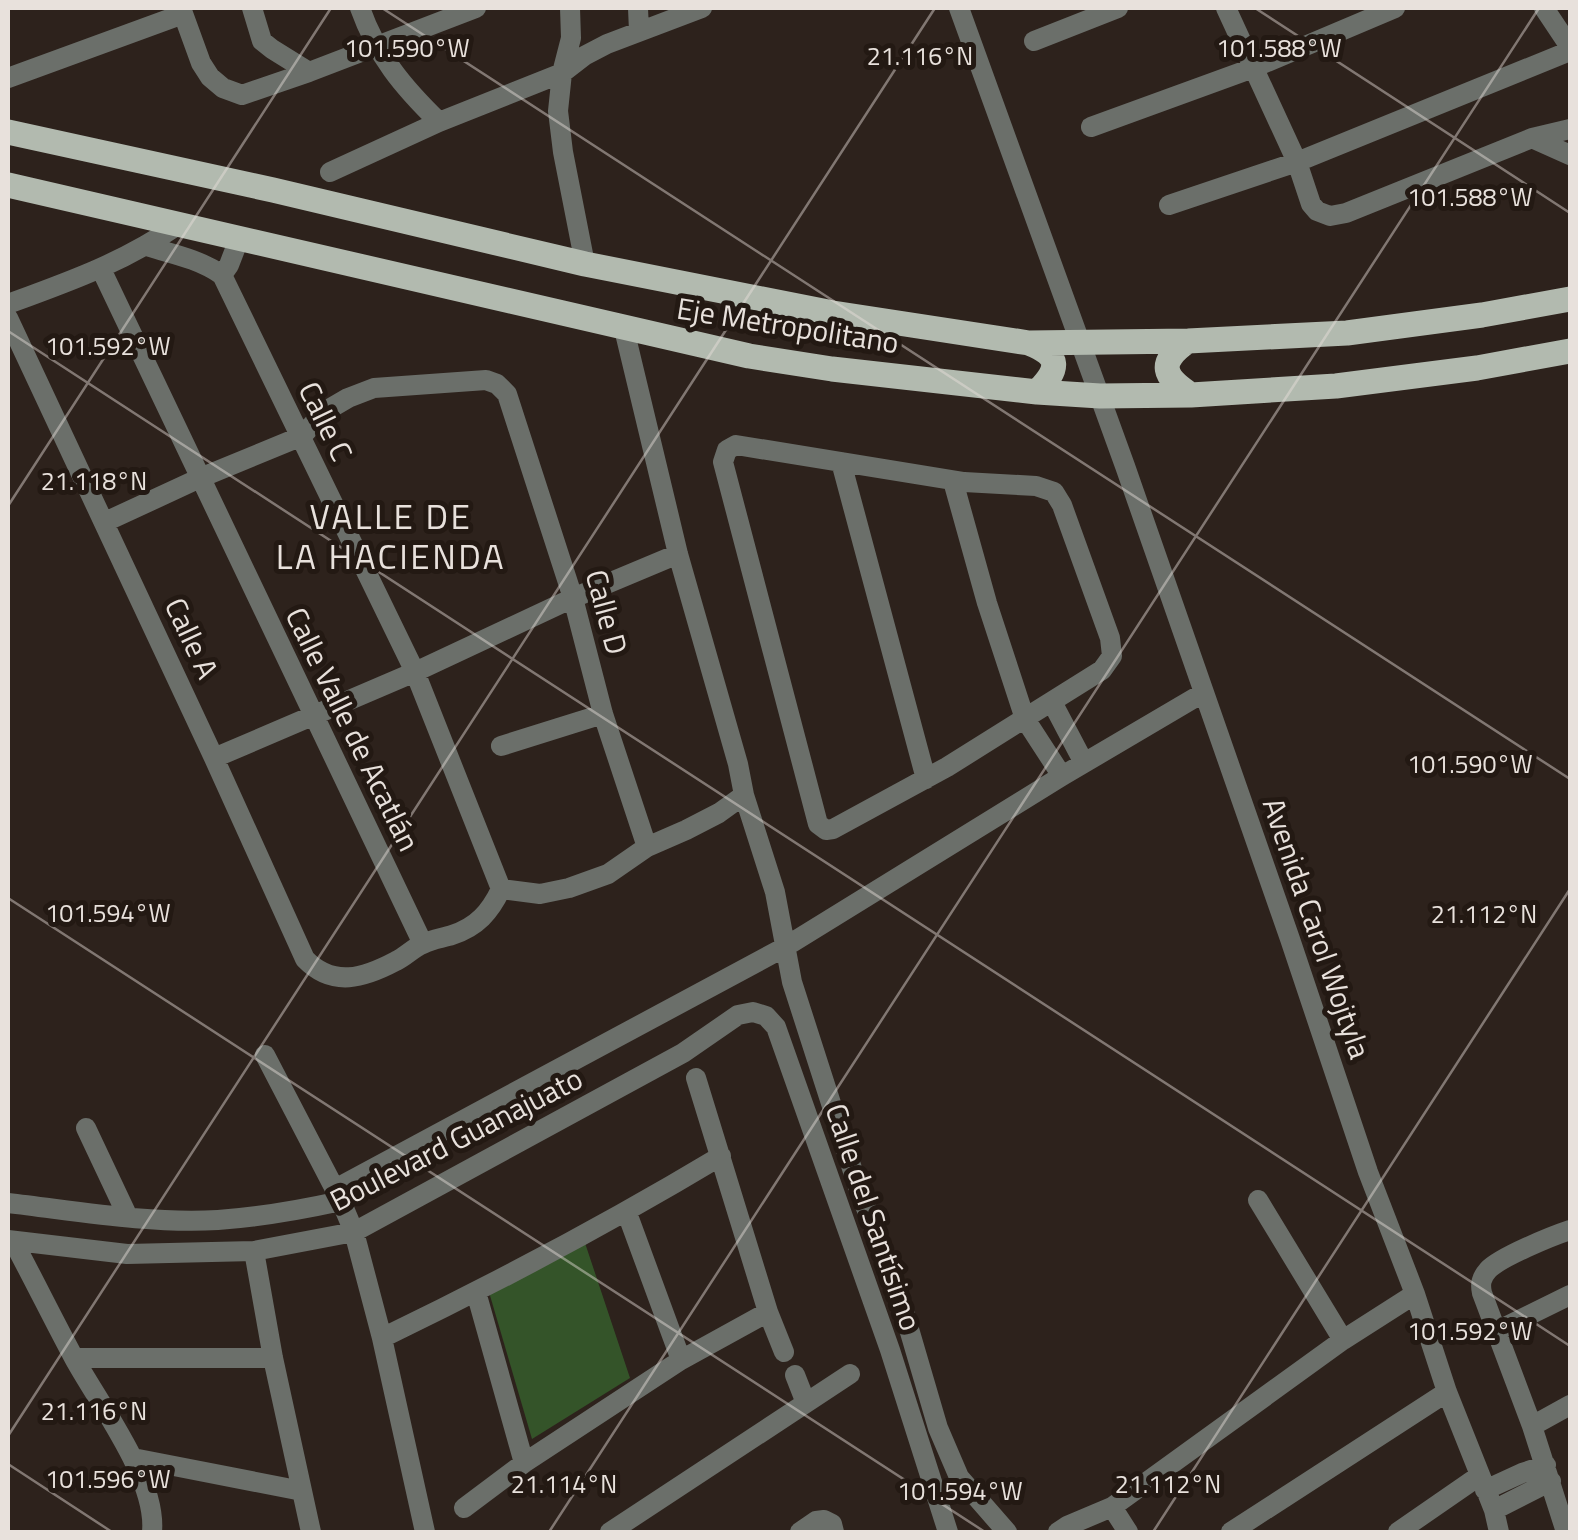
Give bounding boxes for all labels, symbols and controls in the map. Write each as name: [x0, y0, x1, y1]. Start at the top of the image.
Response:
text: 101.590°W: [344, 29, 470, 67]
text: 101.588°W: [1216, 29, 1342, 67]
text: 21.116°N: [867, 37, 973, 75]
text: 101.588°W: [1407, 178, 1533, 216]
street label: Eje Metropolitano: [674, 285, 902, 365]
text: 101.592°W: [45, 327, 171, 365]
street label: Calle C: [287, 373, 365, 469]
text: 21.118°N: [41, 462, 147, 500]
district label: VALLE DE LA HACIENDA: [276, 489, 506, 583]
street label: Calle D: [574, 564, 640, 660]
street label: Calle A: [153, 590, 231, 686]
street label: Calle Valle de Acatlán: [274, 599, 432, 859]
text: 101.590°W: [1407, 745, 1533, 783]
street label: Avenida Carol Wojtyla: [1251, 791, 1383, 1065]
text: 101.594°W: [45, 894, 171, 932]
text: 21.112°N: [1431, 895, 1537, 933]
street label: Boulevard Guanajuato: [322, 1055, 590, 1223]
street label: Calle del Santísimo: [814, 1097, 934, 1337]
text: 101.592°W: [1407, 1312, 1533, 1350]
text: 21.116°N: [41, 1392, 147, 1430]
text: 101.596°W: [45, 1460, 171, 1498]
text: 21.114°N: [511, 1465, 617, 1503]
text: 21.112°N: [1115, 1465, 1221, 1503]
text: 101.594°W: [897, 1472, 1023, 1510]

